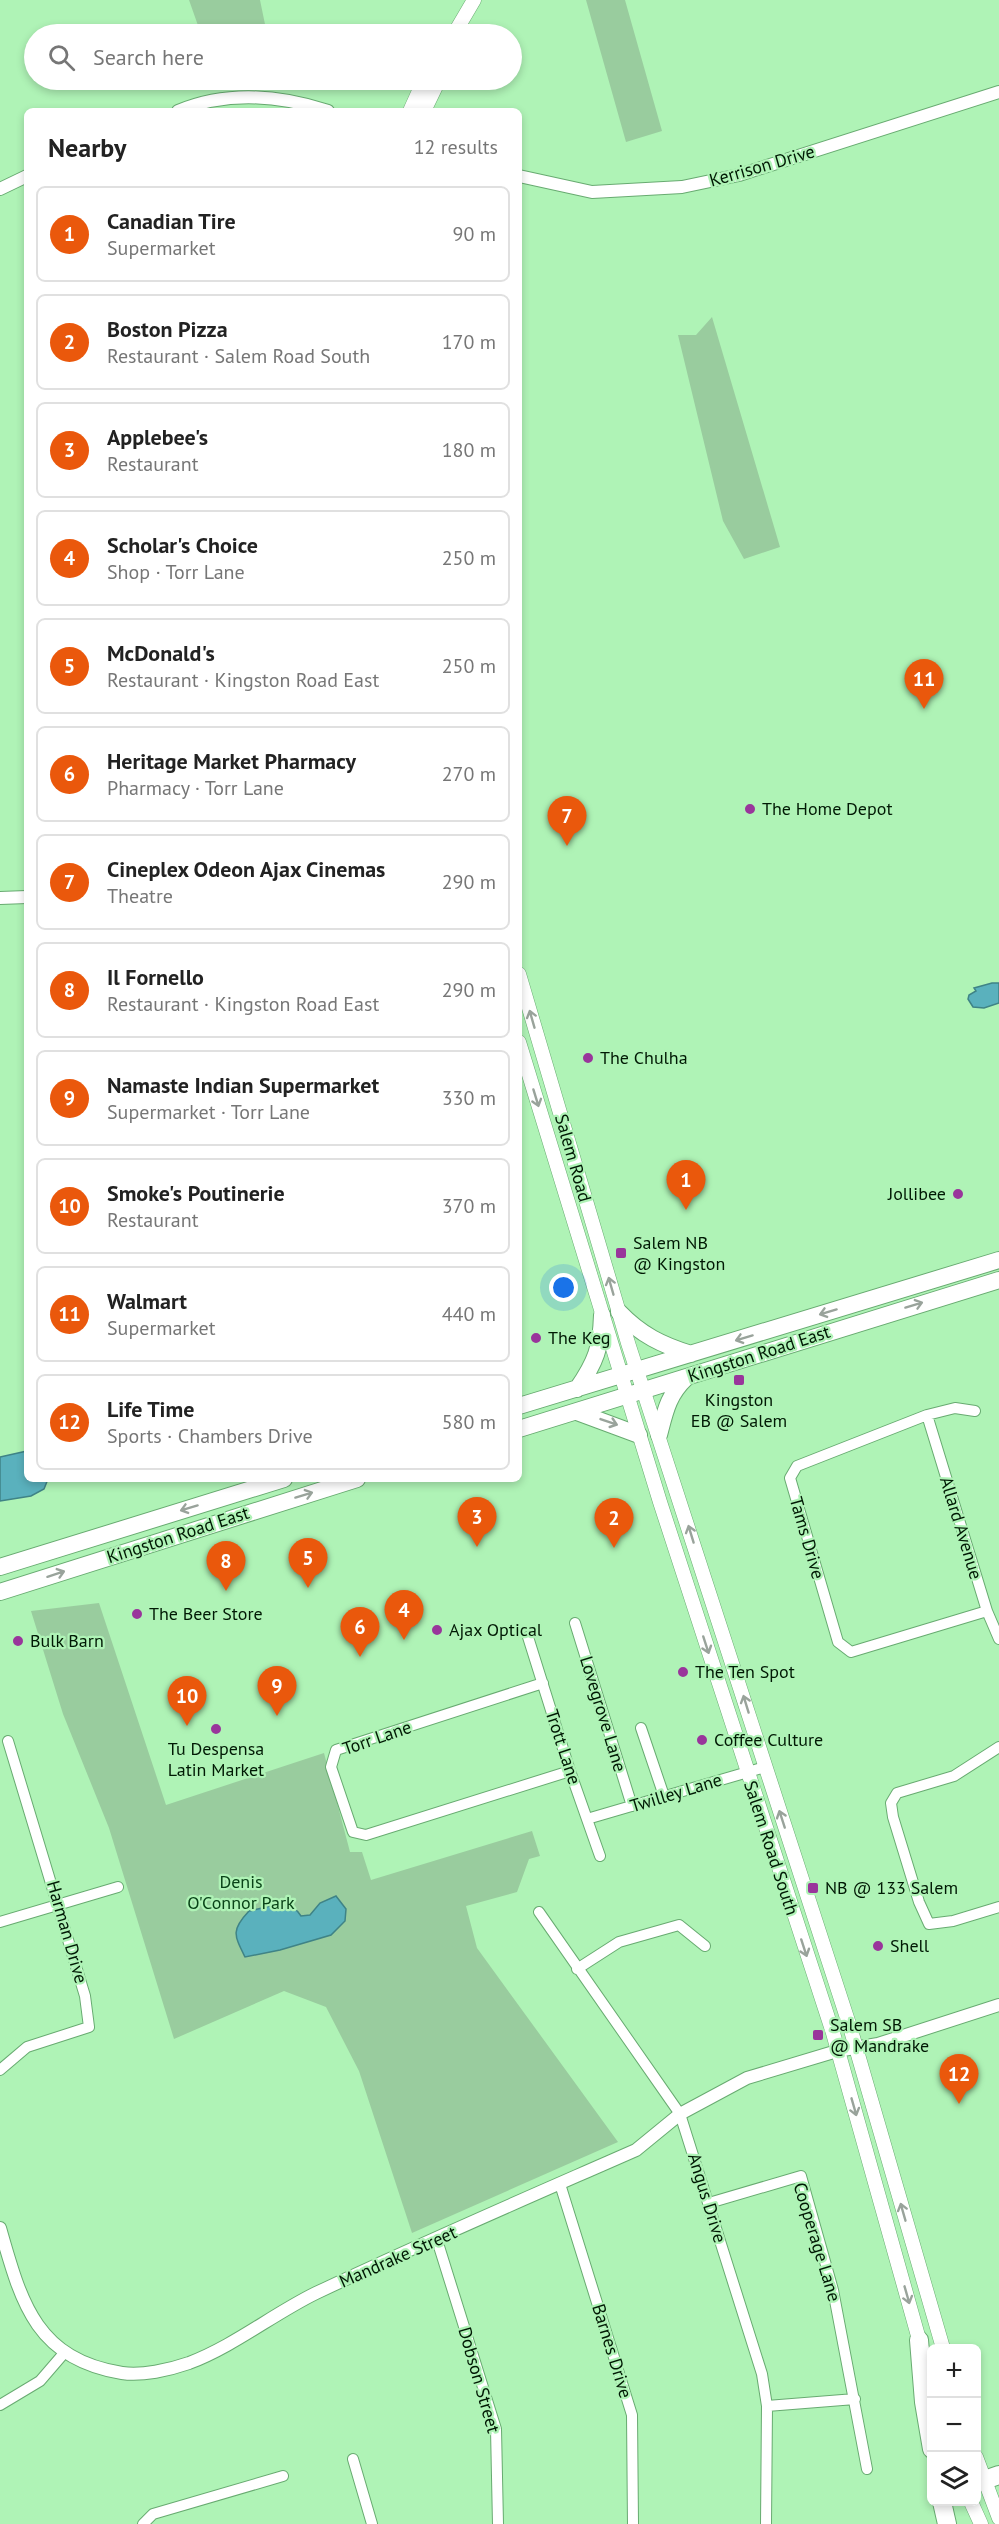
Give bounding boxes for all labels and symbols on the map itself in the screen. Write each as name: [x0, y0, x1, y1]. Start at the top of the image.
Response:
street label: Kerrison Drive: [707, 140, 817, 192]
pin: 11: [904, 660, 944, 709]
pin: 7: [548, 796, 586, 846]
place label: The Home Depot: [762, 797, 893, 820]
marker: The Home Depot: [743, 802, 757, 816]
one-way arrow: [526, 1010, 537, 1029]
place label: The Chulha: [600, 1046, 688, 1069]
marker: The Chulha: [581, 1051, 595, 1065]
one-way arrow: [531, 1088, 542, 1107]
street label: Salem Road: [550, 1111, 597, 1204]
pin: 1: [666, 1160, 706, 1210]
place label: Jollibee: [887, 1182, 946, 1205]
marker: Jollibee: [951, 1187, 965, 1201]
place label: Salem NB @ Kingston: [633, 1231, 725, 1275]
marker: Salem NB @ Kingston: [614, 1246, 628, 1260]
your location: [549, 1273, 578, 1302]
one-way arrow: [605, 1277, 616, 1296]
one-way arrow: [904, 1299, 923, 1310]
one-way arrow: [819, 1308, 838, 1319]
street label: Kingston Road East: [685, 1320, 833, 1387]
place label: The Keg: [548, 1326, 611, 1349]
marker: The Keg: [529, 1331, 543, 1345]
one-way arrow: [735, 1333, 754, 1344]
marker: Kingston EB @ Salem: [732, 1373, 746, 1387]
place label: Kingston EB @ Salem: [691, 1388, 787, 1432]
one-way arrow: [599, 1417, 618, 1428]
street label: Allard Avenue: [935, 1474, 988, 1582]
one-way arrow: [294, 1489, 313, 1500]
street label: Tams Drive: [785, 1494, 830, 1582]
pin: 3: [458, 1498, 496, 1547]
pin: 2: [594, 1498, 634, 1548]
street label: Kingston Road East: [104, 1501, 252, 1568]
one-way arrow: [180, 1503, 199, 1514]
one-way arrow: [685, 1525, 696, 1544]
pin: 5: [288, 1538, 328, 1588]
pin: 8: [206, 1542, 246, 1591]
one-way arrow: [46, 1568, 65, 1579]
pin: 4: [384, 1590, 424, 1640]
place label: The Beer Store: [149, 1602, 263, 1625]
marker: The Beer Store: [130, 1607, 144, 1621]
pin: 6: [340, 1608, 380, 1657]
place label: Ajax Optical: [449, 1618, 543, 1641]
marker: Ajax Optical: [430, 1623, 444, 1637]
place label: Bulk Barn: [30, 1629, 104, 1652]
marker: Bulk Barn: [11, 1634, 25, 1648]
one-way arrow: [701, 1635, 712, 1654]
street label: Lovegrove Lane: [575, 1653, 632, 1774]
place label: The Ten Spot: [695, 1660, 795, 1683]
marker: The Ten Spot: [676, 1665, 690, 1679]
pin: 9: [258, 1666, 296, 1716]
pin: 10: [168, 1676, 207, 1726]
one-way arrow: [739, 1695, 750, 1714]
street label: Trott Lane: [541, 1706, 586, 1787]
street label: Torr Lane: [339, 1715, 414, 1760]
marker: Tu Despensa Latin Market: [209, 1722, 223, 1736]
place label: Coffee Culture: [714, 1728, 823, 1751]
marker: Coffee Culture: [695, 1733, 709, 1747]
place label: Tu Despensa Latin Market: [168, 1737, 264, 1781]
street label: Twilley Lane: [627, 1768, 724, 1817]
street label: Salem Road South: [739, 1778, 804, 1918]
one-way arrow: [776, 1810, 787, 1829]
park label: Denis O'Connor Park: [187, 1870, 295, 1914]
place label: NB @ 133 Salem: [825, 1876, 958, 1899]
street label: Harman Drive: [42, 1878, 93, 1986]
marker: NB @ 133 Salem: [806, 1881, 820, 1895]
place label: Shell: [890, 1934, 930, 1957]
one-way arrow: [800, 1938, 811, 1956]
marker: Shell: [871, 1939, 885, 1953]
place label: Salem SB @ Mandrake: [830, 2013, 929, 2057]
marker: Salem SB @ Mandrake: [811, 2028, 825, 2042]
pin: 12: [940, 2054, 978, 2104]
one-way arrow: [849, 2097, 860, 2116]
street label: Angus Drive: [683, 2150, 732, 2245]
street label: Cooperage Lane: [788, 2180, 847, 2304]
one-way arrow: [897, 2202, 908, 2221]
street label: Mandrake Street: [336, 2220, 460, 2293]
one-way arrow: [901, 2285, 913, 2304]
street label: Barnes Drive: [587, 2301, 638, 2401]
street label: Dobson Street: [453, 2324, 506, 2435]

